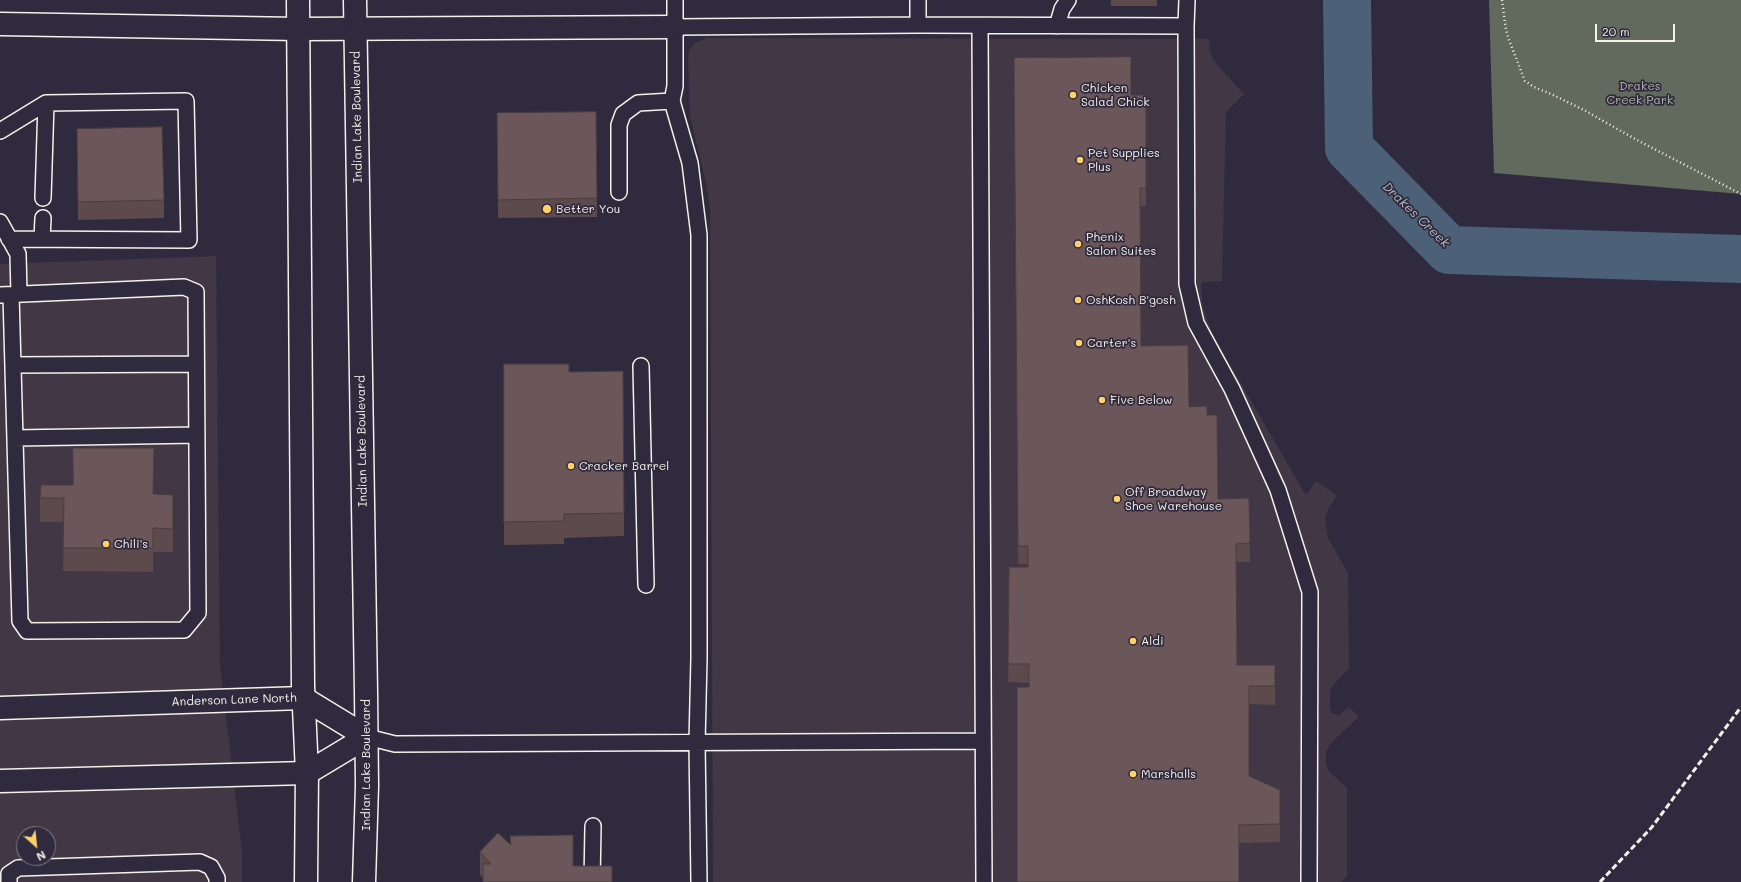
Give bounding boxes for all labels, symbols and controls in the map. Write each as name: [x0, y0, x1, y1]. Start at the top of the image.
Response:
scale bar: [1597, 16, 1677, 42]
text: 20 m: [1602, 23, 1630, 39]
street label: Indian Lake Boulevard: [349, 51, 365, 183]
park label: Drakes Creek Park: [1607, 79, 1673, 107]
place label: Chicken Salad Chick: [1081, 81, 1150, 109]
marker: Chicken Salad Chick: [1068, 90, 1078, 100]
place label: Pet Supplies Plus: [1088, 146, 1160, 174]
marker: Pet Supplies Plus: [1075, 155, 1085, 165]
water label: Drakes Creek: [1379, 179, 1453, 251]
place label: Better You: [556, 202, 620, 216]
marker: Better You: [541, 203, 553, 215]
place label: Phenix Salon Suites: [1086, 230, 1156, 258]
marker: Phenix Salon Suites: [1073, 239, 1083, 249]
place label: OshKosh B'gosh: [1086, 293, 1176, 307]
marker: OshKosh B'gosh: [1073, 295, 1083, 305]
place label: Carter's: [1087, 336, 1136, 350]
marker: Carter's: [1074, 338, 1084, 348]
street label: Indian Lake Boulevard: [354, 375, 370, 507]
place label: Five Below: [1110, 393, 1172, 407]
marker: Five Below: [1097, 395, 1107, 405]
place label: Cracker Barrel: [579, 459, 669, 473]
marker: Cracker Barrel: [566, 461, 576, 471]
place label: Off Broadway Shoe Warehouse: [1125, 485, 1222, 513]
marker: Off Broadway Shoe Warehouse: [1112, 494, 1122, 504]
place label: Chili's: [114, 537, 148, 551]
marker: Chili's: [101, 539, 111, 549]
place label: Aldi: [1141, 634, 1164, 648]
marker: Aldi: [1128, 636, 1138, 646]
street label: Anderson Lane North: [171, 691, 297, 709]
street label: Indian Lake Boulevard: [359, 699, 373, 831]
place label: Marshalls: [1141, 767, 1196, 781]
marker: Marshalls: [1128, 769, 1138, 779]
north arrow: [16, 826, 56, 866]
text: N: [34, 848, 48, 865]

